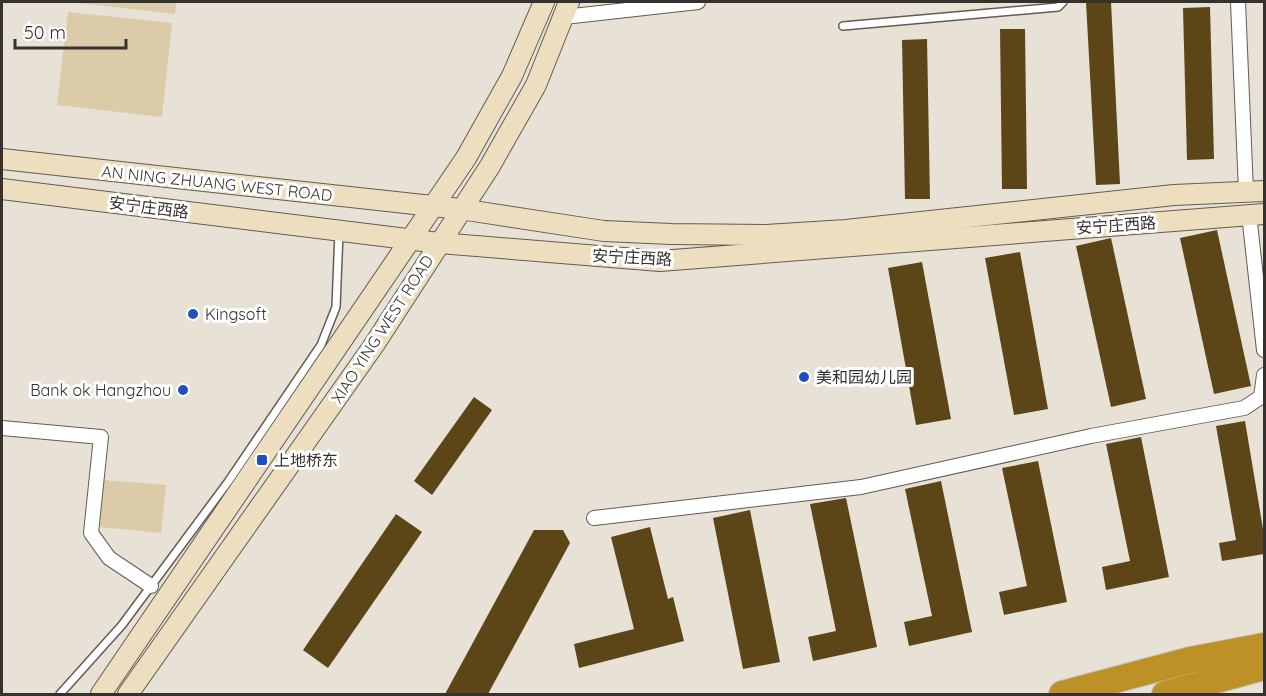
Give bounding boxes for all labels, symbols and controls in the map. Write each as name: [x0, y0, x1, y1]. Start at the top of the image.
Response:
scale bar: [15, 12, 126, 50]
text: 50 m: [24, 21, 66, 44]
street label: AN NING ZHUANG WEST ROAD: [101, 161, 333, 205]
street label: 安宁庄西路: [108, 192, 190, 222]
street label: 安宁庄西路: [1075, 212, 1157, 238]
street label: 安宁庄西路: [592, 245, 672, 269]
street label: XIAO YING WEST ROAD: [327, 251, 437, 407]
place label: Kingsoft: [205, 304, 267, 324]
marker: Kingsoft: [186, 307, 200, 321]
place label: 美和园幼儿园: [816, 367, 912, 387]
marker: 美和园幼儿园: [797, 370, 811, 384]
place label: Bank ok Hangzhou: [30, 380, 171, 400]
marker: Bank ok Hangzhou: [176, 383, 190, 397]
place label: 上地桥东: [274, 450, 338, 470]
marker: 上地桥东: [255, 453, 269, 467]

